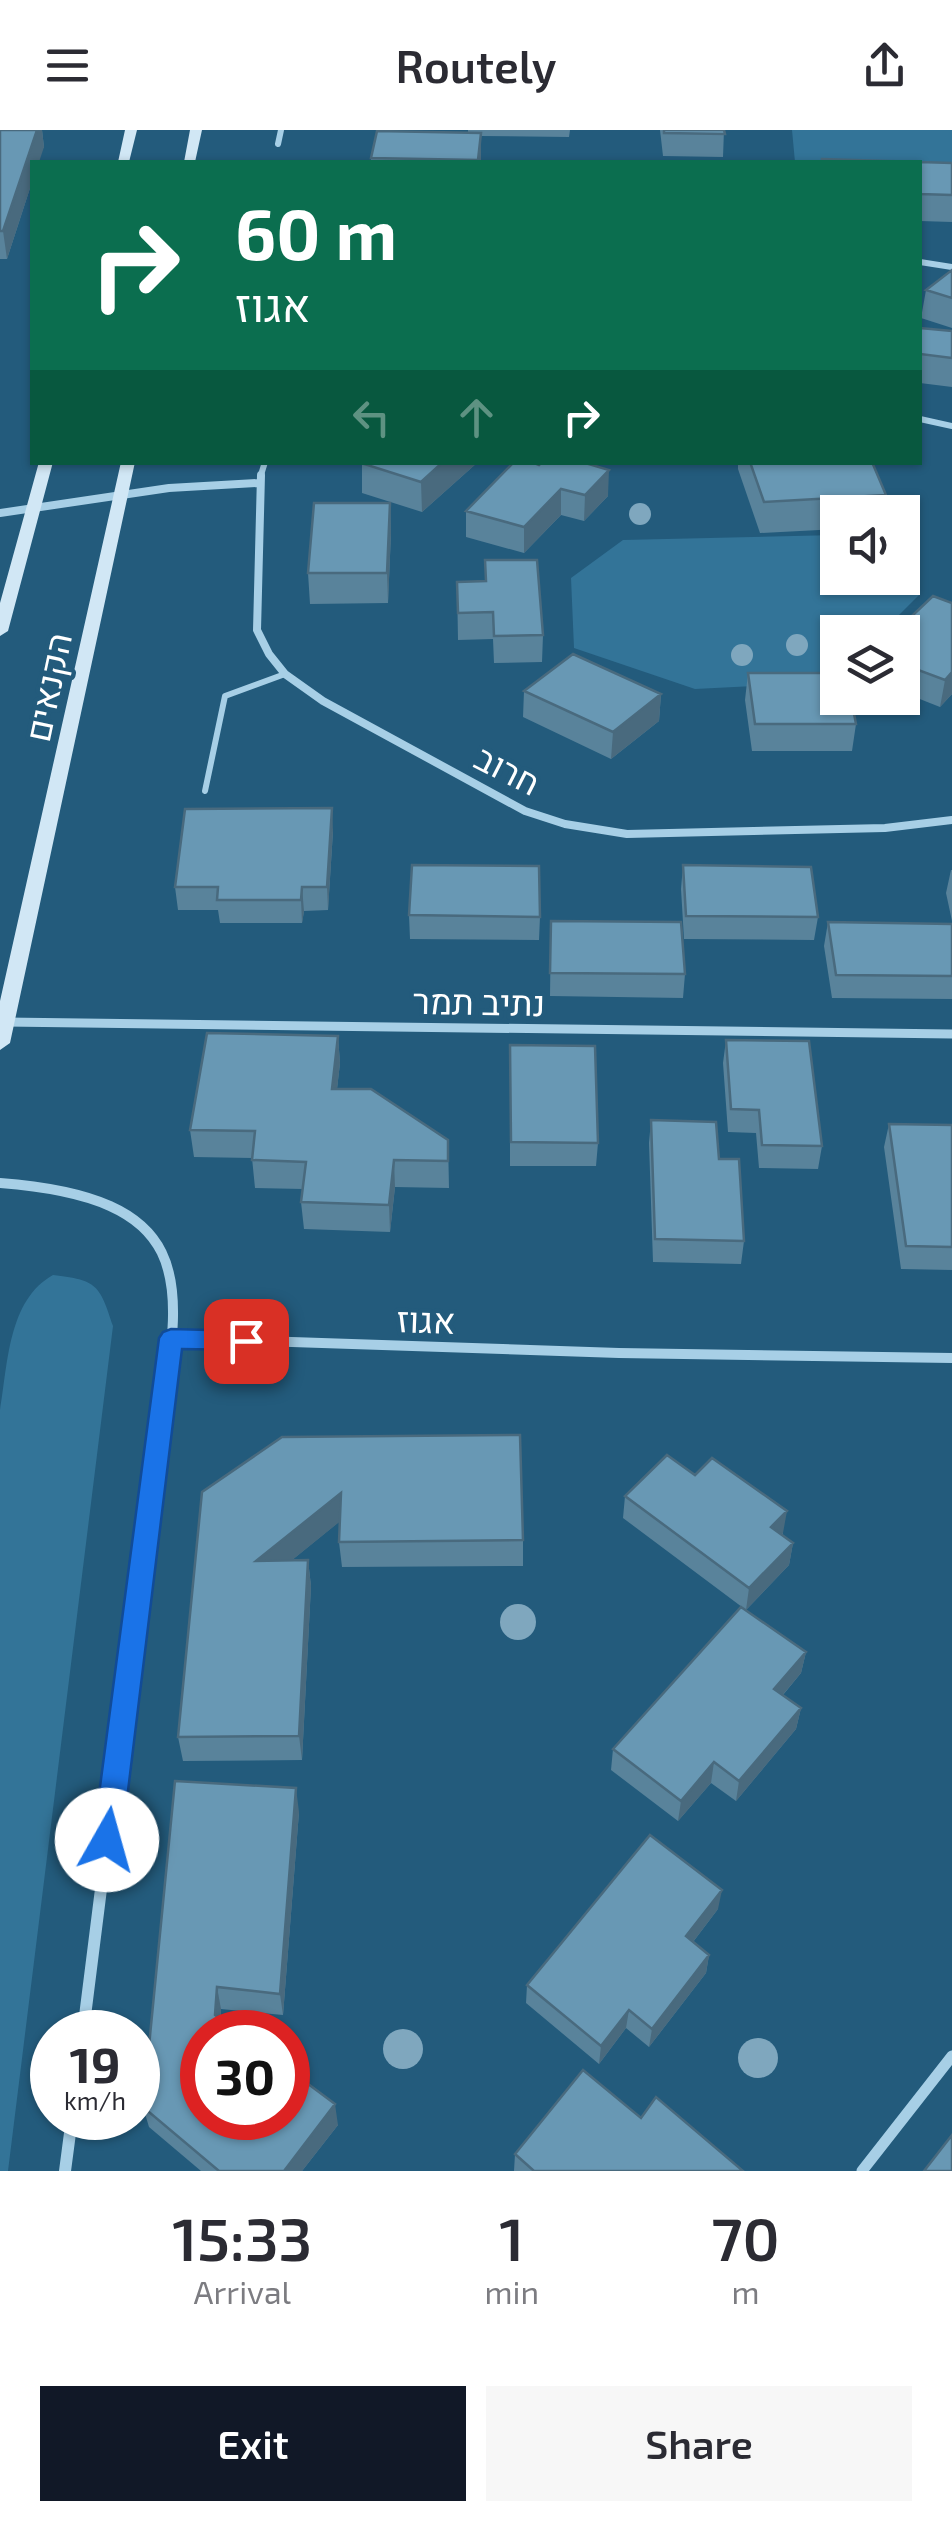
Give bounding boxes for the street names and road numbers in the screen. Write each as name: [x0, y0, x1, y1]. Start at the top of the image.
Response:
street label: הקנאים: [15, 629, 79, 745]
street label: חרוב: [469, 735, 547, 803]
street label: נתיב תמר: [412, 979, 546, 1023]
street label: אגוז: [396, 1297, 456, 1341]

